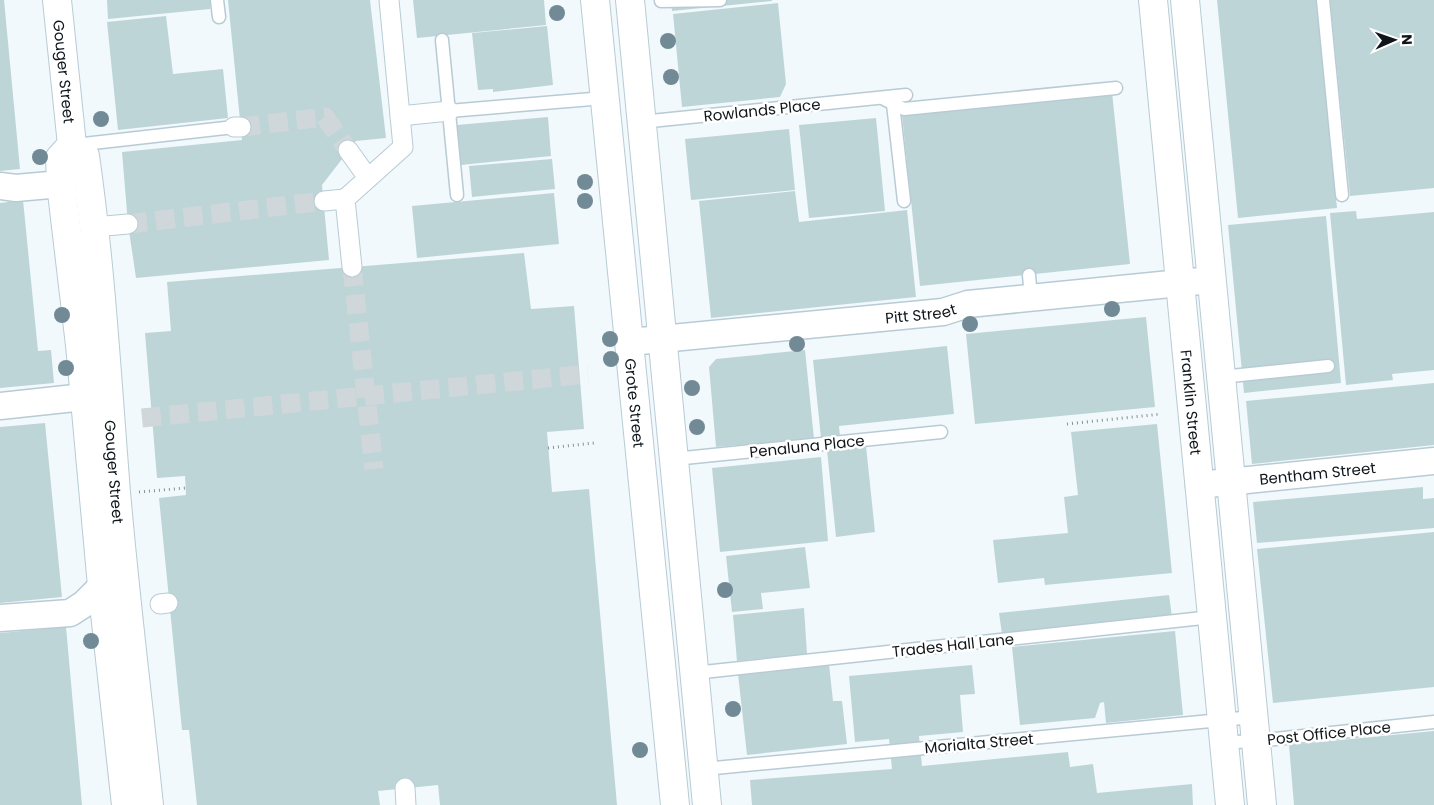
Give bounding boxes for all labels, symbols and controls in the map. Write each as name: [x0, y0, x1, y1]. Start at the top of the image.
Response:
north arrow: [1369, 15, 1419, 65]
street label: Gouger Street: [49, 19, 80, 124]
text: N: [1397, 34, 1417, 45]
street label: Rowlands Place: [703, 93, 821, 127]
street label: Pitt Street: [884, 298, 959, 328]
street label: Franklin Street: [1176, 349, 1207, 456]
street label: Grote Street: [620, 357, 650, 449]
street label: Gouger Street: [100, 419, 129, 525]
street label: Penaluna Place: [748, 430, 866, 462]
street label: Bentham Street: [1258, 457, 1377, 489]
street label: Trades Hall Lane: [891, 628, 1015, 662]
street label: Post Office Place: [1266, 716, 1392, 750]
street label: Morialta Street: [924, 728, 1034, 758]

